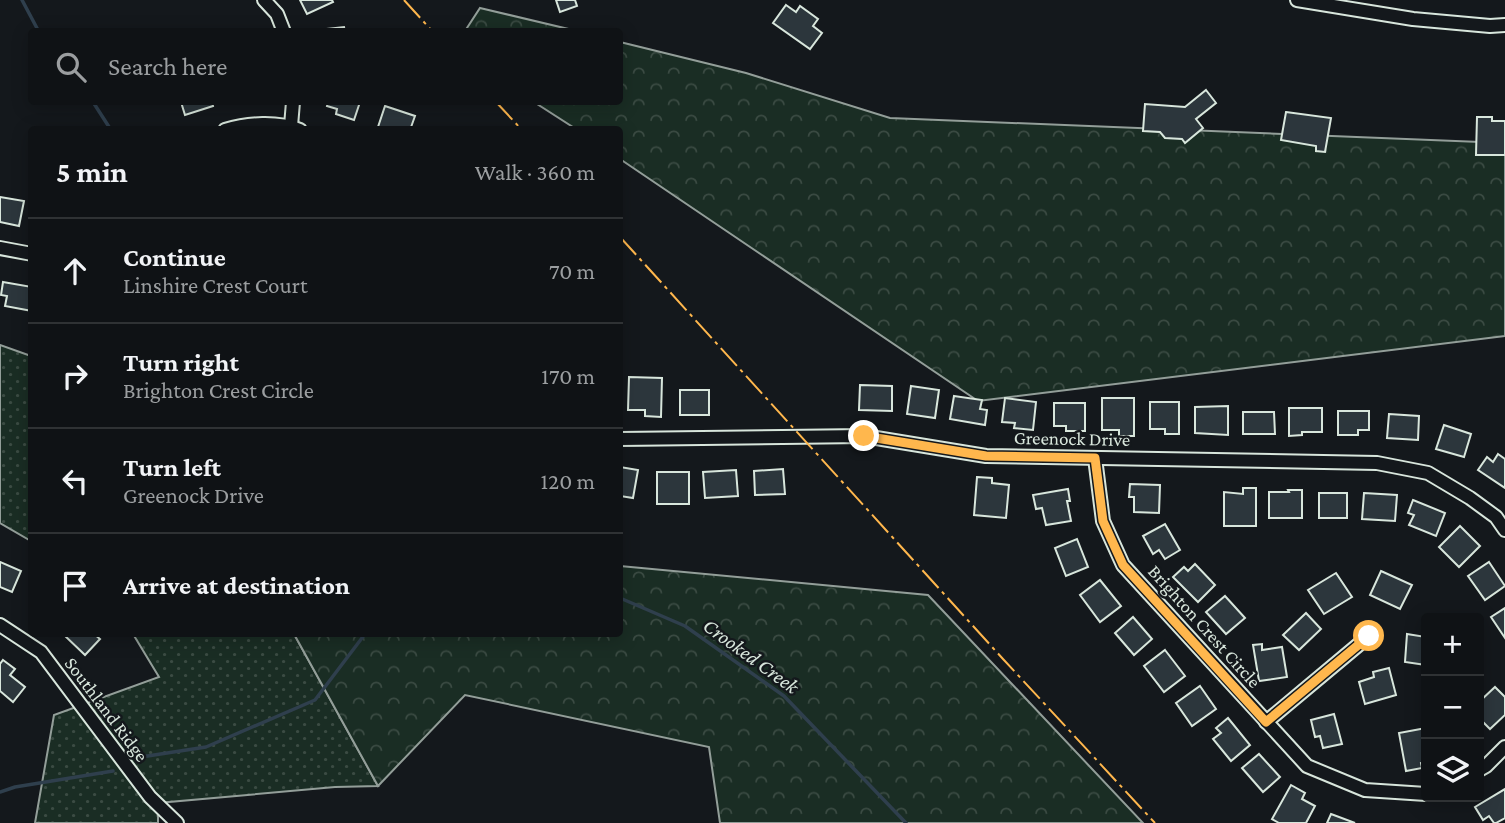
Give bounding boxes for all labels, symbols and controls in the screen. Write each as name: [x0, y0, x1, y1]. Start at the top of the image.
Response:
search box: [28, 28, 623, 105]
icon: search: [52, 48, 90, 86]
text: Search here: [108, 52, 227, 81]
text: 5 min: [56, 155, 128, 188]
text: Walk · 360 m: [475, 159, 595, 185]
text: Continue: [123, 243, 226, 272]
icon: ahead: [56, 252, 94, 290]
text: 70 m: [549, 258, 595, 284]
text: Linshire Crest Court: [123, 272, 308, 298]
text: Turn right: [123, 348, 239, 377]
icon: right: [56, 357, 94, 395]
text: 170 m: [541, 363, 595, 389]
text: Brighton Crest Circle: [123, 377, 314, 403]
route end: [848, 420, 879, 451]
street label: Greenock Drive: [1014, 427, 1130, 450]
text: Turn left: [123, 453, 221, 482]
icon: left: [56, 462, 94, 500]
text: 120 m: [541, 468, 595, 494]
text: Greenock Drive: [123, 482, 264, 508]
street label: Brighton Crest Circle: [1144, 561, 1265, 692]
icon: arrive: [56, 567, 94, 605]
text: Arrive at destination: [123, 571, 350, 600]
water label: Crooked Creek: [698, 613, 804, 699]
map controls: [1421, 613, 1484, 802]
button: +: [1421, 613, 1484, 676]
route start: [1353, 620, 1384, 651]
street label: Southland Ridge: [60, 653, 153, 766]
button: −: [1421, 676, 1484, 739]
button: layers: [1421, 739, 1484, 802]

